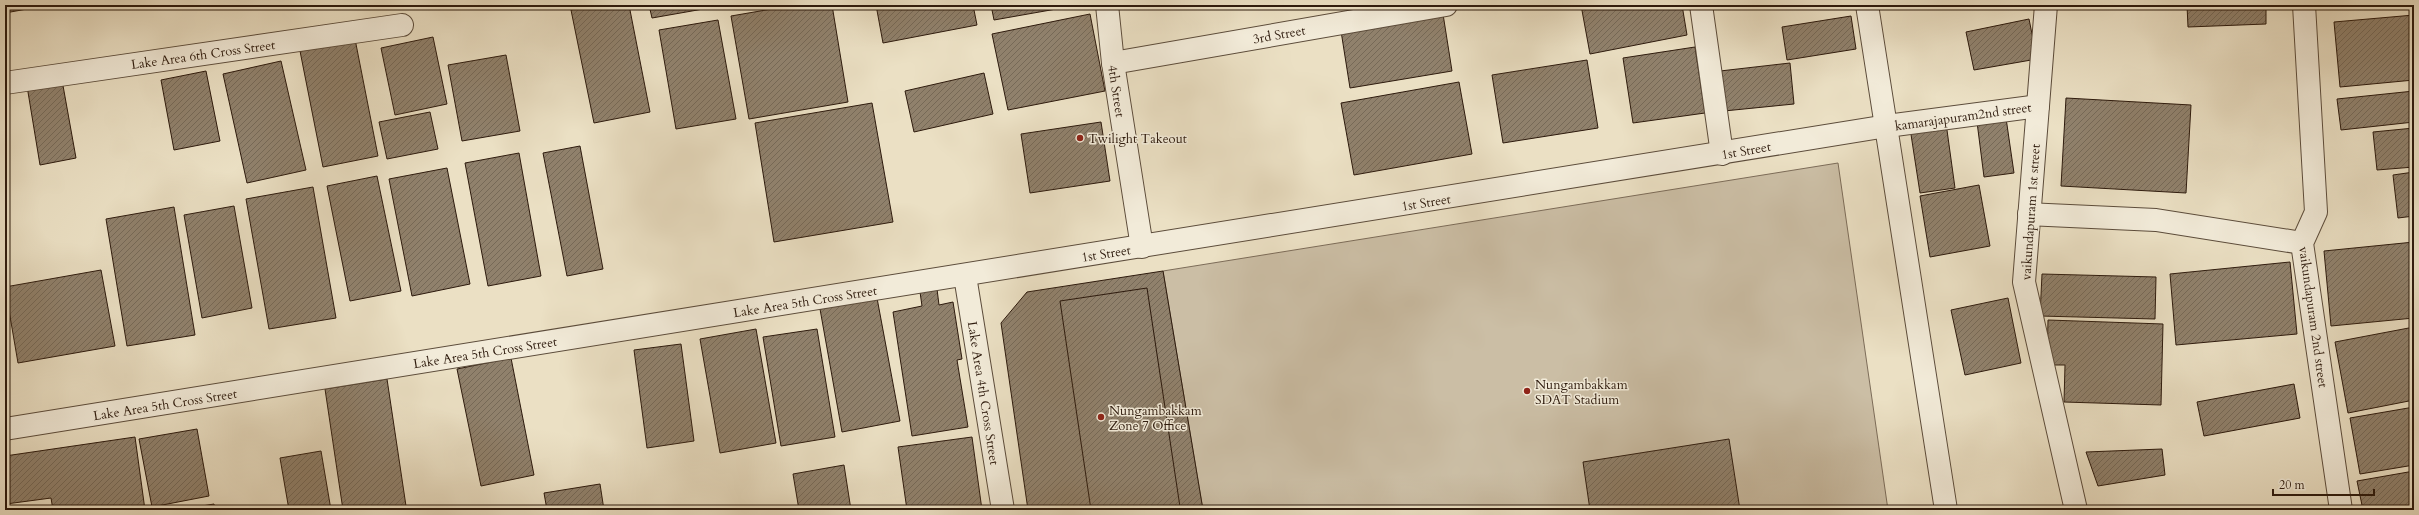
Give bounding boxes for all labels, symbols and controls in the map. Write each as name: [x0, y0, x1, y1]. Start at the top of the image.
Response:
street label: 3rd Street: [1251, 22, 1307, 48]
street label: Lake Area 6th Cross Street: [130, 36, 276, 74]
street label: 4th Street: [1103, 64, 1129, 119]
street label: kamarajapuram2nd street: [1894, 98, 2033, 135]
place label: Twilight Takeout: [1088, 130, 1187, 148]
marker: Twilight Takeout: [1075, 133, 1085, 143]
street label: 1st Street: [1720, 138, 1772, 164]
street label: vaikundapuram 1st street: [2017, 143, 2045, 281]
street label: 1st Street: [1400, 190, 1452, 216]
street label: 1st Street: [1080, 241, 1132, 267]
street label: vaikundapuram 2nd street: [2294, 245, 2332, 389]
street label: Lake Area 5th Cross Street: [732, 282, 878, 322]
street label: Lake Area 4th Cross Street: [963, 320, 1003, 466]
street label: Lake Area 5th Cross Street: [412, 333, 558, 373]
place label: Nungambakkam SDAT Stadium: [1535, 376, 1628, 409]
street label: Lake Area 5th Cross Street: [92, 385, 238, 425]
marker: Nungambakkam SDAT Stadium: [1522, 386, 1532, 396]
place label: Nungambakkam Zone 7 Office: [1109, 402, 1202, 435]
marker: Nungambakkam Zone 7 Office: [1096, 412, 1106, 422]
scale bar: [2273, 471, 2374, 497]
text: 20 m: [2279, 477, 2306, 493]

